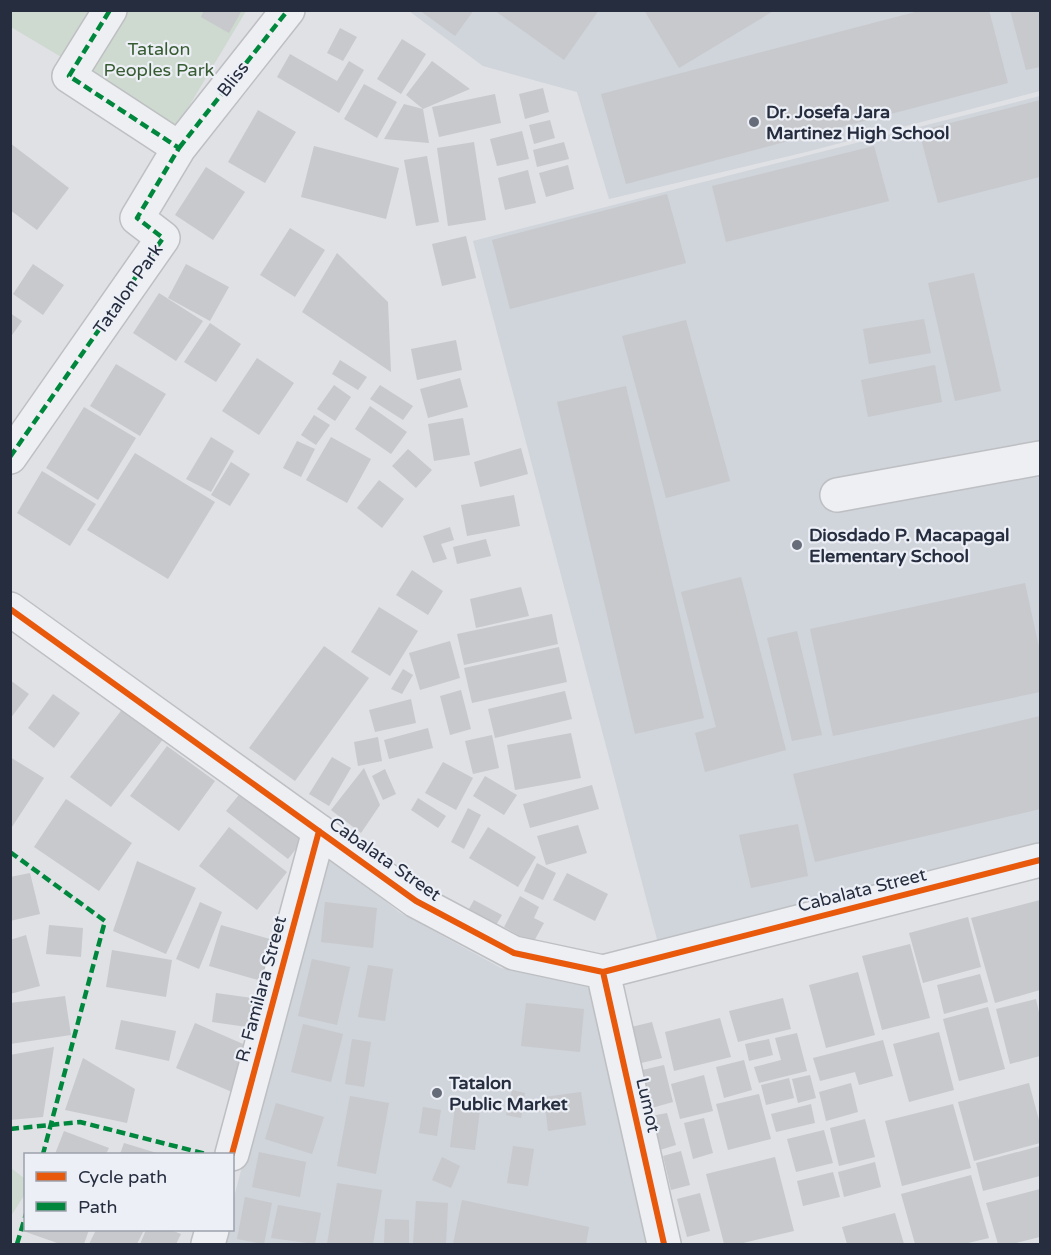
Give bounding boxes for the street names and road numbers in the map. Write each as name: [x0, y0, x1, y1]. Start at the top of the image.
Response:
street label: Bliss: [212, 57, 254, 101]
street label: Tatalon Park: [89, 239, 167, 339]
street label: Cabalata Street: [325, 812, 445, 906]
street label: Cabalata Street: [795, 863, 929, 917]
street label: R. Familara Street: [231, 913, 291, 1065]
street label: Lumot: [631, 1075, 665, 1135]

